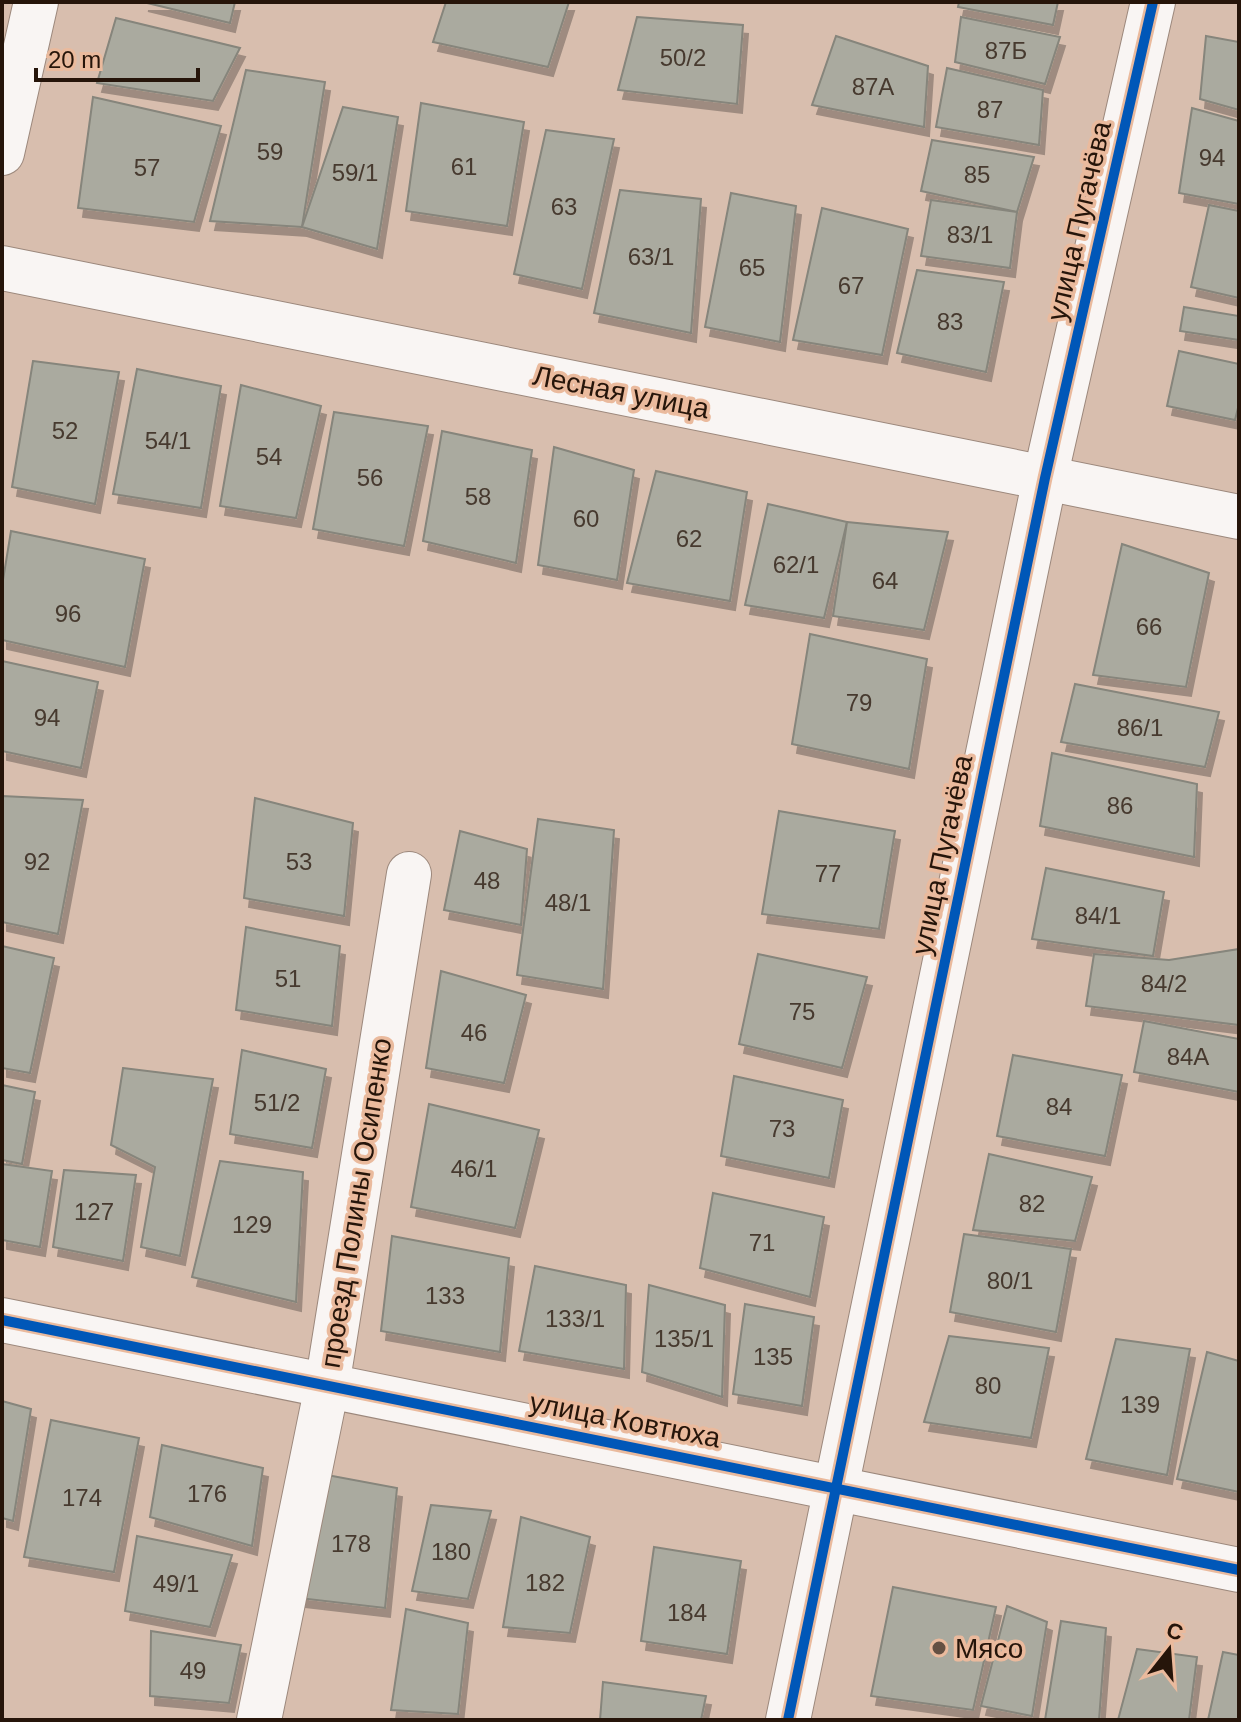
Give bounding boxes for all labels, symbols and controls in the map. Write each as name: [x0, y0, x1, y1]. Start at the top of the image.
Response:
scale bar: [36, 32, 198, 82]
house number: 87Б: [985, 37, 1027, 64]
house number: 50/2: [660, 44, 706, 71]
text: 20 m: [48, 46, 101, 73]
house number: 87А: [852, 73, 894, 100]
house number: 87: [977, 96, 1003, 123]
street label: улица Пугачёва: [1041, 118, 1117, 324]
house number: 59: [257, 138, 283, 165]
house number: 94: [1199, 144, 1225, 171]
house number: 61: [451, 153, 477, 180]
house number: 57: [134, 154, 160, 181]
house number: 59/1: [332, 159, 378, 186]
house number: 85: [964, 161, 990, 188]
house number: 63: [551, 193, 577, 220]
house number: 83/1: [947, 221, 993, 248]
house number: 63/1: [628, 243, 674, 270]
house number: 65: [739, 254, 765, 281]
house number: 67: [838, 272, 864, 299]
house number: 83: [937, 308, 963, 335]
street label: Лесная улица: [530, 360, 712, 424]
house number: 52: [52, 417, 78, 444]
house number: 54/1: [145, 427, 191, 454]
house number: 54: [256, 443, 282, 470]
house number: 56: [357, 464, 383, 491]
house number: 58: [465, 483, 491, 510]
house number: 60: [573, 505, 599, 532]
house number: 62: [676, 525, 702, 552]
house number: 62/1: [773, 551, 819, 578]
house number: 64: [872, 567, 898, 594]
house number: 96: [55, 600, 81, 627]
house number: 66: [1136, 613, 1162, 640]
house number: 79: [846, 689, 872, 716]
house number: 94: [34, 704, 60, 731]
house number: 86/1: [1117, 714, 1163, 741]
street label: улица Пугачёва: [906, 752, 978, 958]
house number: 86: [1107, 792, 1133, 819]
house number: 92: [24, 848, 50, 875]
house number: 53: [286, 848, 312, 875]
house number: 77: [815, 860, 841, 887]
house number: 48: [474, 867, 500, 894]
house number: 48/1: [545, 889, 591, 916]
house number: 84/1: [1075, 902, 1121, 929]
house number: 51: [275, 965, 301, 992]
house number: 84/2: [1141, 970, 1187, 997]
house number: 75: [789, 998, 815, 1025]
house number: 46: [461, 1019, 487, 1046]
street label: проезд Полины Осипенко: [315, 1036, 397, 1370]
house number: 84А: [1167, 1043, 1209, 1070]
house number: 51/2: [254, 1089, 300, 1116]
house number: 84: [1046, 1093, 1072, 1120]
house number: 73: [769, 1115, 795, 1142]
house number: 46/1: [451, 1155, 497, 1182]
house number: 82: [1019, 1190, 1045, 1217]
house number: 127: [74, 1198, 114, 1225]
house number: 129: [232, 1211, 272, 1238]
house number: 71: [749, 1229, 775, 1256]
house number: 80/1: [987, 1267, 1033, 1294]
house number: 133: [425, 1282, 465, 1309]
house number: 133/1: [545, 1305, 605, 1332]
house number: 135/1: [654, 1325, 714, 1352]
house number: 135: [753, 1343, 793, 1370]
house number: 80: [975, 1372, 1001, 1399]
street label: улица Ковтюха: [527, 1386, 723, 1454]
house number: 139: [1120, 1391, 1160, 1418]
house number: 176: [187, 1480, 227, 1507]
house number: 174: [62, 1484, 102, 1511]
house number: 178: [331, 1530, 371, 1557]
house number: 180: [431, 1538, 471, 1565]
house number: 182: [525, 1569, 565, 1596]
house number: 49/1: [153, 1570, 199, 1597]
house number: 184: [667, 1599, 707, 1626]
north arrow: [1129, 1610, 1209, 1690]
text: С: [1163, 1617, 1186, 1646]
place label: Мясо: [955, 1633, 1023, 1664]
marker: Мясо: [930, 1639, 948, 1657]
house number: 49: [180, 1657, 206, 1684]

